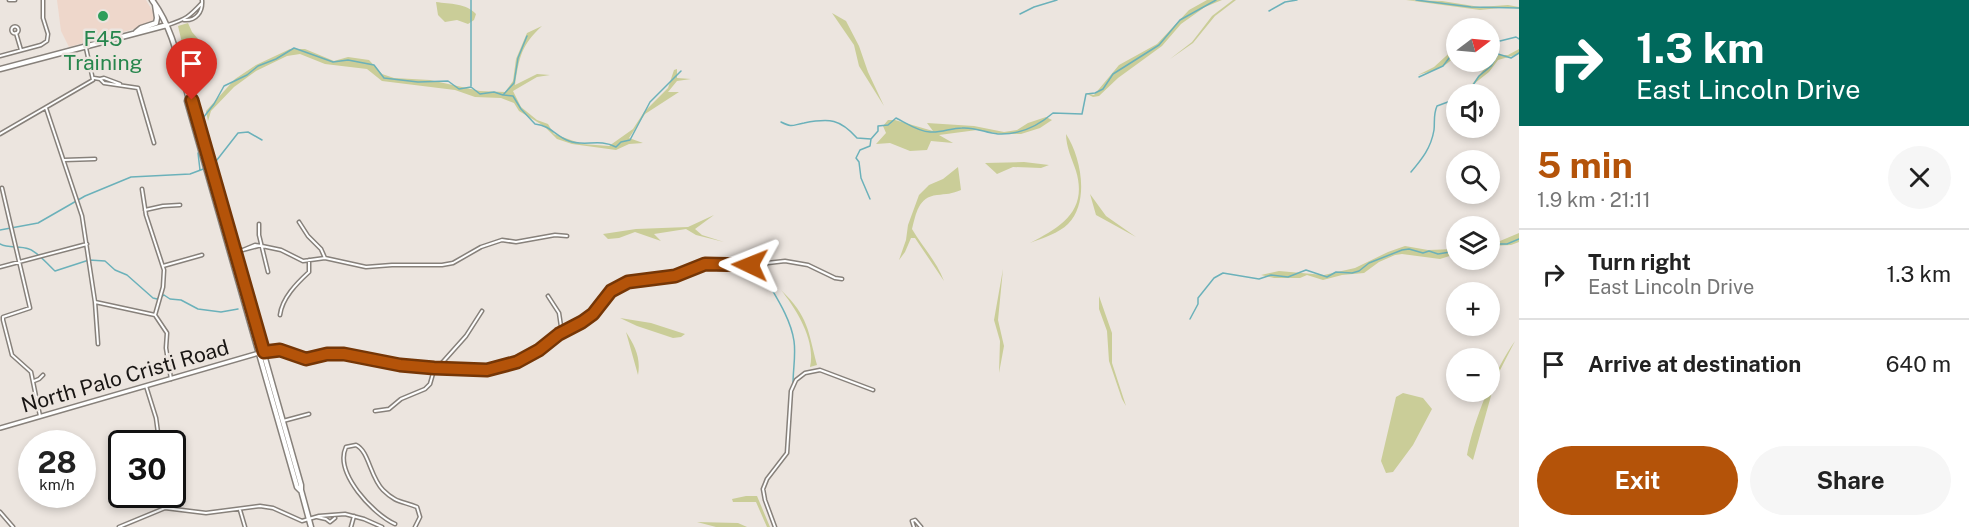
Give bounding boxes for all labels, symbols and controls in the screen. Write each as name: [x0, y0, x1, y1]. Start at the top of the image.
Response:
marker: F45 Training: [96, 9, 110, 23]
north arrow: [1446, 18, 1500, 72]
map controls: [1446, 18, 1500, 402]
text: 1.3 km: [1636, 23, 1765, 72]
icon: right: [1537, 24, 1615, 102]
place label: F45 Training: [63, 26, 143, 75]
pin: [166, 38, 217, 100]
icon: arrive: [175, 47, 208, 80]
text: East Lincoln Drive: [1636, 73, 1860, 105]
button: sound: [1446, 84, 1500, 138]
text: 5 min: [1537, 144, 1633, 186]
button: close: [1888, 146, 1951, 209]
button: search: [1446, 150, 1500, 204]
text: 1.9 km · 21:11: [1537, 188, 1651, 212]
button: layers: [1446, 216, 1500, 270]
position arrow: [718, 233, 782, 297]
text: Turn right: [1588, 249, 1691, 275]
icon: right: [1537, 258, 1570, 291]
text: 1.3 km: [1887, 261, 1951, 287]
text: East Lincoln Drive: [1588, 275, 1754, 299]
button: +: [1446, 282, 1500, 336]
street label: North Palo Cristi Road: [18, 334, 232, 418]
button: −: [1446, 348, 1500, 402]
icon: arrive: [1537, 348, 1570, 381]
text: Arrive at destination: [1588, 351, 1801, 377]
text: 640 m: [1886, 351, 1951, 377]
speed limit sign: 30: [108, 430, 186, 508]
text: 28: [37, 444, 77, 480]
button: Exit: [1537, 446, 1738, 515]
button: Share: [1750, 446, 1951, 515]
text: km/h: [39, 476, 75, 493]

